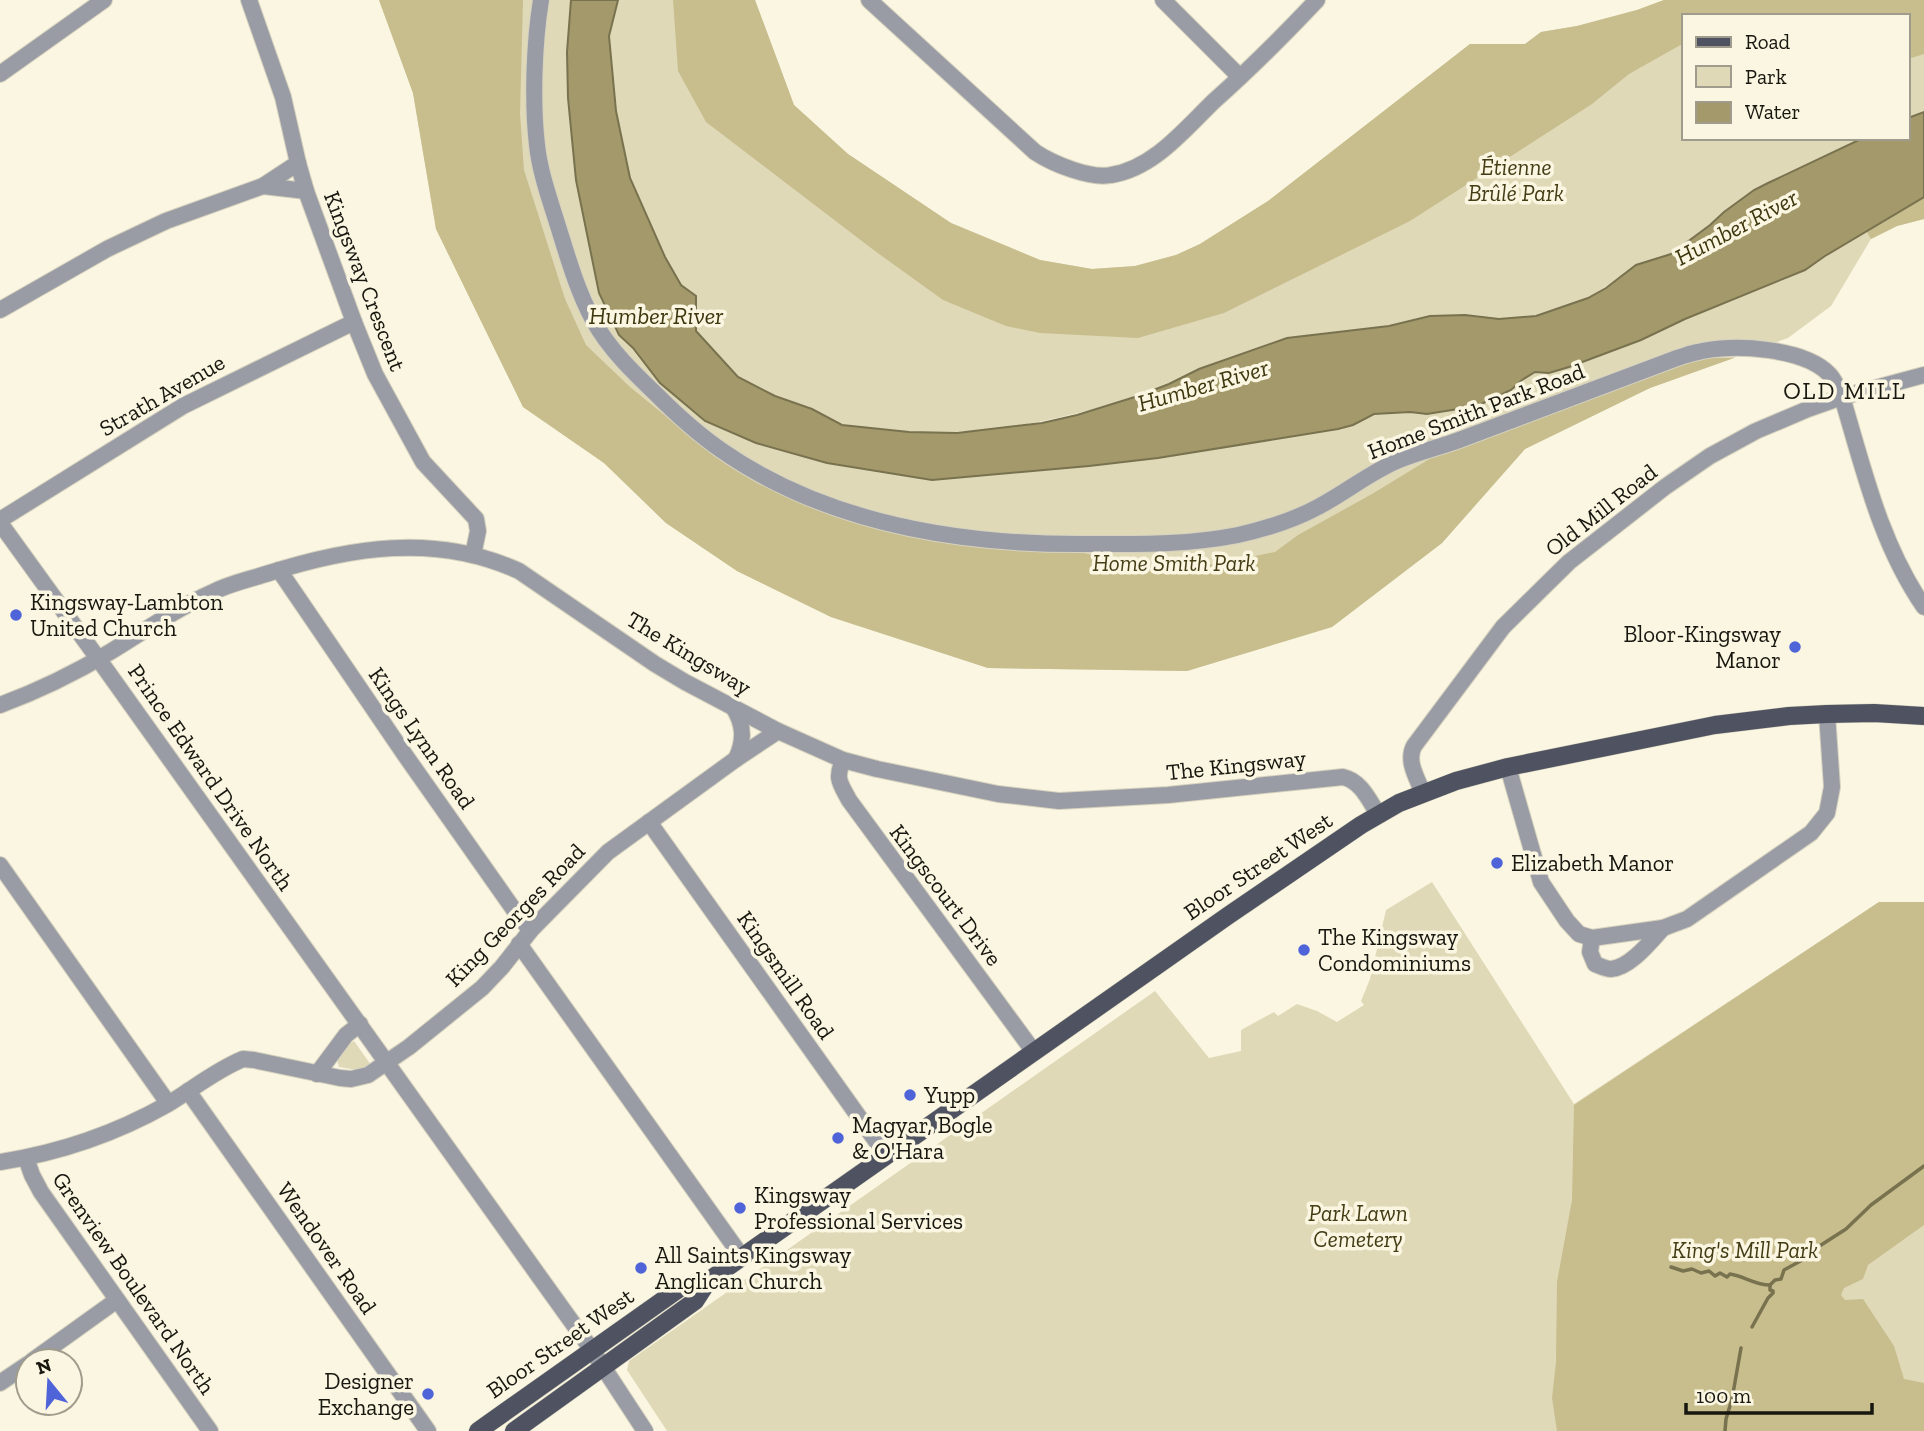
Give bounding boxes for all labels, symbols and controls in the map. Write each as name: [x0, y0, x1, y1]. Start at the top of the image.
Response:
legend: [1682, 14, 1910, 140]
text: Road: [1745, 29, 1791, 54]
text: Park: [1745, 64, 1787, 89]
text: Water: [1745, 99, 1800, 124]
park label: Étienne Brûlé Park: [1468, 153, 1564, 207]
water label: Humber River: [1670, 182, 1803, 271]
street label: Kingsway Crescent: [318, 187, 412, 375]
water label: Humber River: [589, 301, 724, 330]
street label: Strath Avenue: [94, 348, 230, 442]
water label: Humber River: [1134, 352, 1272, 418]
street label: Home Smith Park Road: [1364, 357, 1589, 465]
district label: OLD MILL: [1783, 376, 1907, 405]
street label: Old Mill Road: [1540, 457, 1663, 562]
park label: Home Smith Park: [1092, 549, 1256, 577]
place label: Kingsway-Lambton United Church: [30, 588, 223, 642]
street label: The Kingsway: [622, 605, 757, 701]
marker: Kingsway-Lambton United Church: [8, 607, 24, 623]
place label: Bloor-Kingsway Manor: [1623, 620, 1781, 674]
marker: Bloor-Kingsway Manor: [1787, 639, 1803, 655]
street label: Prince Edward Drive North: [122, 658, 300, 896]
street label: Kings Lynn Road: [363, 662, 481, 815]
street label: The Kingsway: [1165, 744, 1307, 786]
street label: Bloor Street West: [1178, 806, 1338, 926]
street label: Kingscourt Drive: [884, 819, 1008, 971]
street label: King Georges Road: [439, 837, 591, 993]
place label: Elizabeth Manor: [1511, 849, 1674, 877]
marker: Elizabeth Manor: [1489, 855, 1505, 871]
street label: Kingsmill Road: [731, 905, 841, 1045]
place label: The Kingsway Condominiums: [1318, 923, 1471, 977]
marker: The Kingsway Condominiums: [1296, 942, 1312, 958]
place label: Yupp: [923, 1081, 975, 1109]
marker: Yupp: [902, 1087, 918, 1103]
place label: Magyar, Bogle & O'Hara: [852, 1111, 993, 1165]
marker: Magyar, Bogle & O'Hara: [830, 1130, 846, 1146]
street label: Grenview Boulevard North: [47, 1166, 221, 1400]
street label: Wendover Road: [271, 1177, 383, 1320]
place label: Kingsway Professional Services: [754, 1181, 963, 1235]
park label: Park Lawn Cemetery: [1308, 1199, 1408, 1253]
marker: Kingsway Professional Services: [732, 1200, 748, 1216]
park label: King's Mill Park: [1672, 1236, 1818, 1264]
place label: All Saints Kingsway Anglican Church: [655, 1241, 851, 1295]
marker: All Saints Kingsway Anglican Church: [633, 1260, 649, 1276]
street label: Bloor Street West: [481, 1282, 639, 1404]
north arrow: [14, 1347, 84, 1417]
text: N: [33, 1353, 54, 1379]
place label: Designer Exchange: [318, 1367, 414, 1421]
scale bar: [1686, 1372, 1871, 1416]
text: 100 m: [1696, 1383, 1751, 1408]
marker: Designer Exchange: [420, 1386, 436, 1402]

